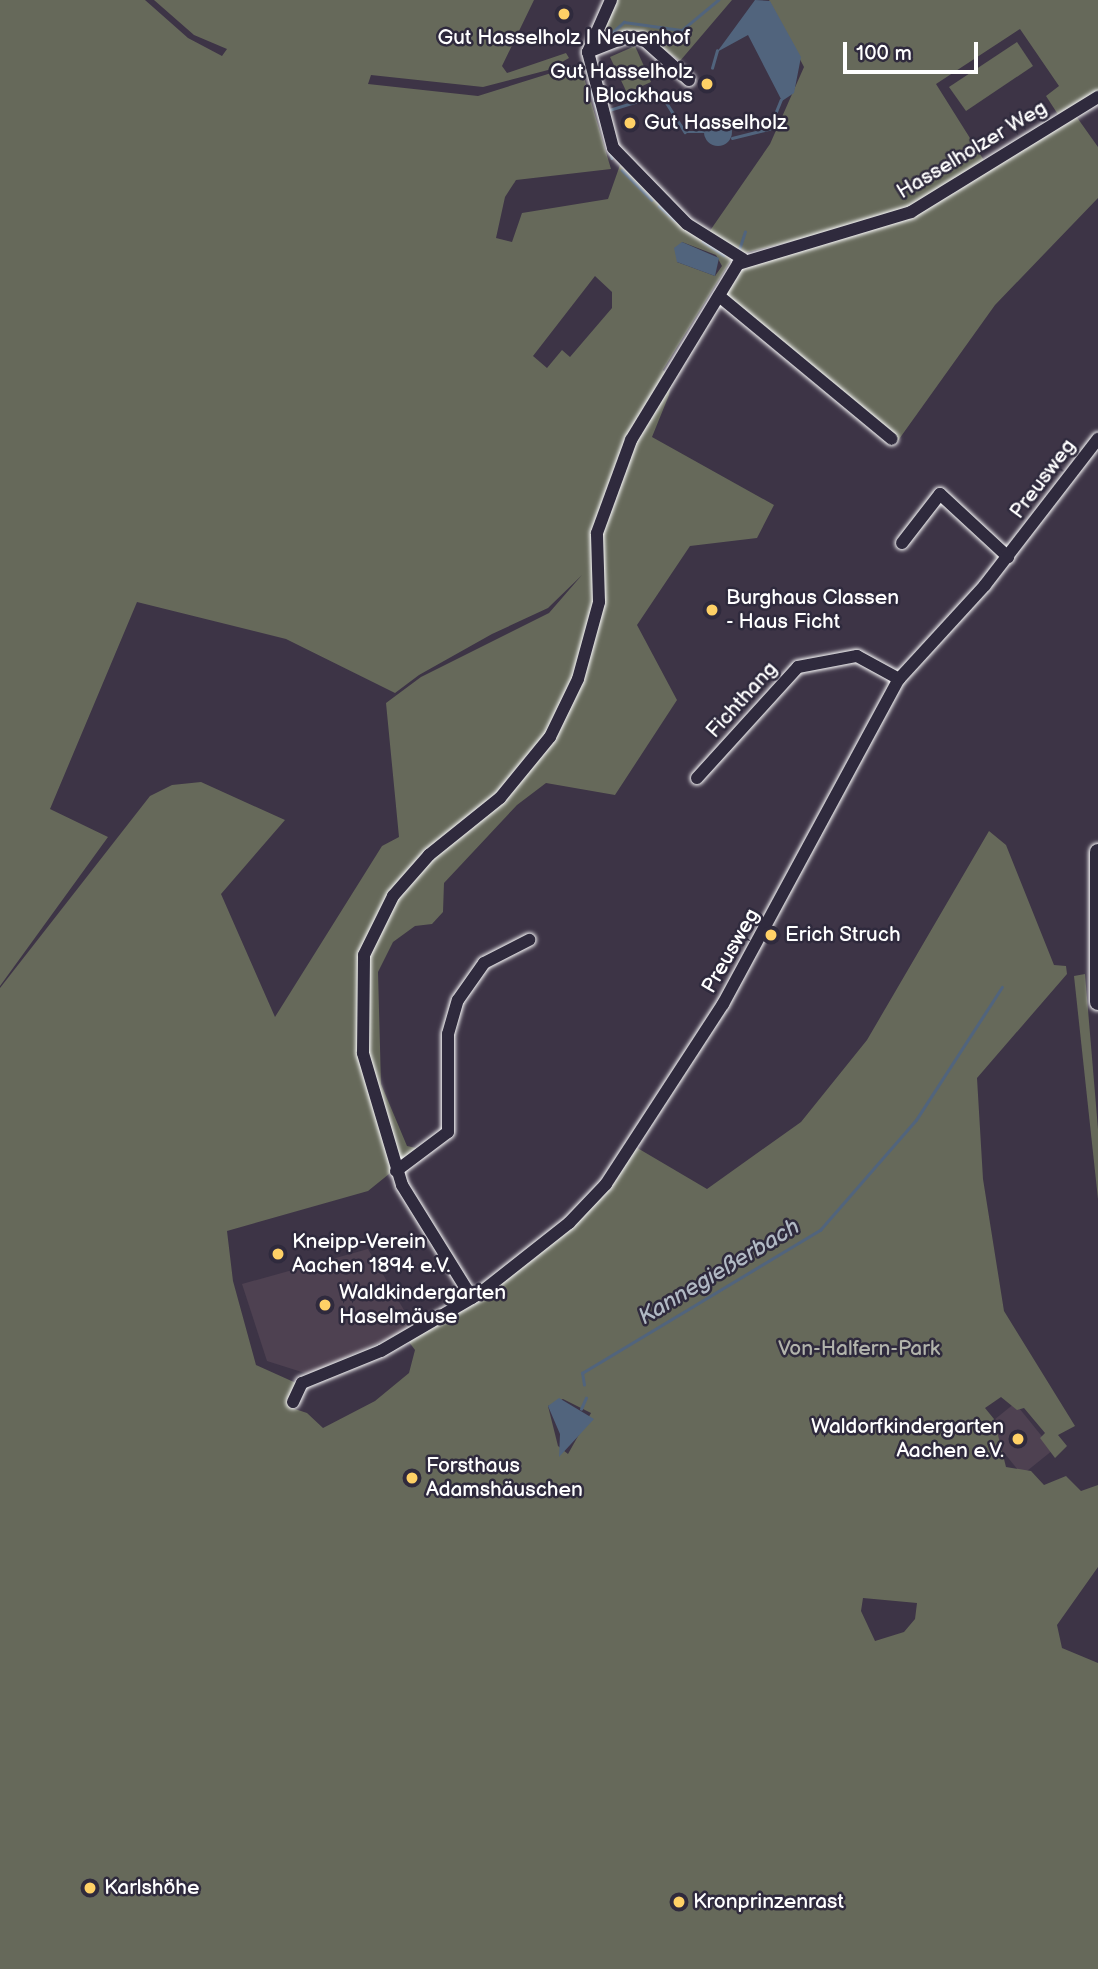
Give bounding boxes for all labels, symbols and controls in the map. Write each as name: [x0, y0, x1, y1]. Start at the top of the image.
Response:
marker: Gut Hasselholz | Neuenhof: [556, 6, 572, 22]
place label: Gut Hasselholz | Neuenhof: [438, 25, 690, 51]
scale bar: [846, 28, 981, 72]
text: 100 m: [856, 41, 912, 66]
place label: Gut Hasselholz | Blockhaus: [550, 59, 693, 109]
marker: Gut Hasselholz | Blockhaus: [699, 76, 715, 92]
street label: Hasselholzer Weg: [892, 95, 1052, 205]
place label: Gut Hasselholz: [644, 110, 787, 136]
marker: Gut Hasselholz: [622, 115, 638, 131]
street label: Preusweg: [1005, 434, 1081, 524]
place label: Burghaus Classen - Haus Ficht: [726, 585, 899, 635]
marker: Burghaus Classen - Haus Ficht: [704, 602, 720, 618]
street label: Fichthang: [701, 657, 783, 743]
street label: Preusweg: [697, 904, 765, 998]
place label: Erich Struch: [785, 922, 901, 948]
marker: Erich Struch: [763, 927, 779, 943]
water label: Kannegießerbach: [633, 1213, 805, 1331]
place label: Kneipp-Verein Aachen 1894 e.V.: [292, 1229, 451, 1279]
marker: Kneipp-Verein Aachen 1894 e.V.: [270, 1246, 286, 1262]
place label: Waldkindergarten Haselmäuse: [339, 1280, 506, 1330]
marker: Waldkindergarten Haselmäuse: [317, 1297, 333, 1313]
park label: Von-Halfern-Park: [778, 1336, 940, 1362]
place label: Waldorfkindergarten Aachen e.V.: [811, 1414, 1004, 1464]
marker: Waldorfkindergarten Aachen e.V.: [1010, 1431, 1026, 1447]
place label: Forsthaus Adamshäuschen: [426, 1453, 583, 1503]
marker: Forsthaus Adamshäuschen: [404, 1470, 420, 1486]
place label: Karlshöhe: [104, 1875, 199, 1901]
marker: Karlshöhe: [82, 1880, 98, 1896]
place label: Kronprinzenrast: [693, 1889, 844, 1915]
marker: Kronprinzenrast: [671, 1894, 687, 1910]

